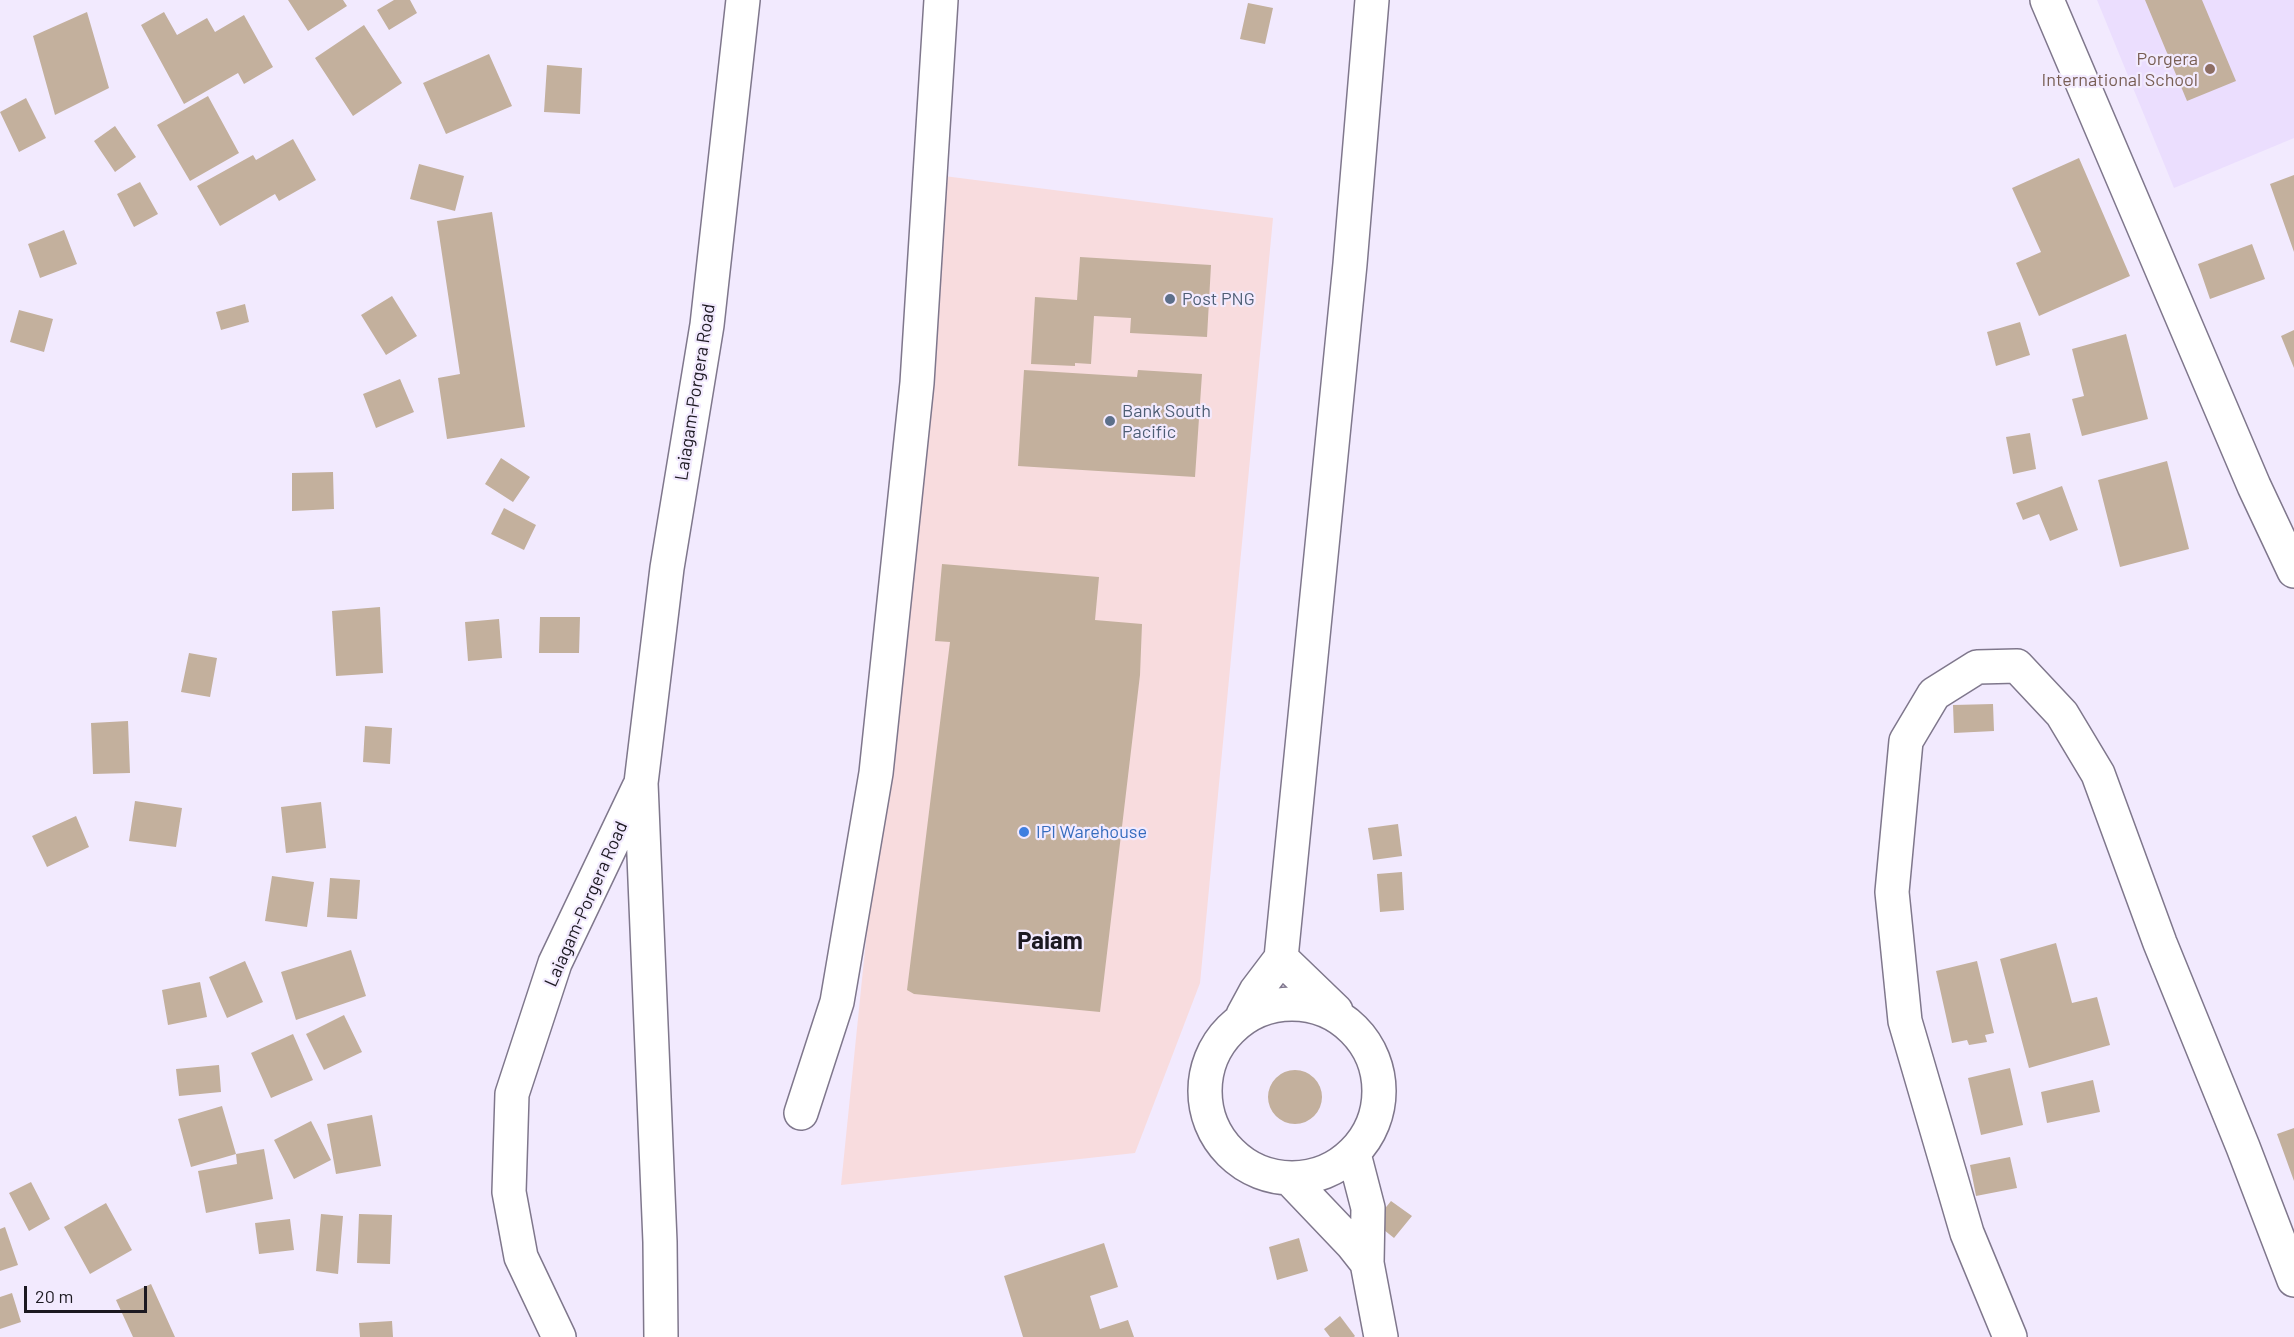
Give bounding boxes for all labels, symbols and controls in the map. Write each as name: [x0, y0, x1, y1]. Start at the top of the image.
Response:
place label: Porgera International School: [2042, 48, 2198, 90]
marker: Porgera International School: [2203, 62, 2217, 76]
place label: Post PNG: [1182, 288, 1255, 310]
marker: Post PNG: [1163, 292, 1177, 306]
street label: Laiagam-Porgera Road: [670, 302, 720, 482]
place label: Bank South Pacific: [1122, 400, 1211, 442]
marker: Bank South Pacific: [1103, 414, 1117, 428]
street label: Laiagam-Porgera Road: [540, 818, 632, 990]
place label: IPI Warehouse: [1036, 821, 1147, 843]
marker: IPI Warehouse: [1017, 825, 1031, 839]
district label: Paiam: [1017, 927, 1083, 955]
scale bar: [27, 1274, 150, 1312]
text: 20 m: [35, 1285, 73, 1307]

